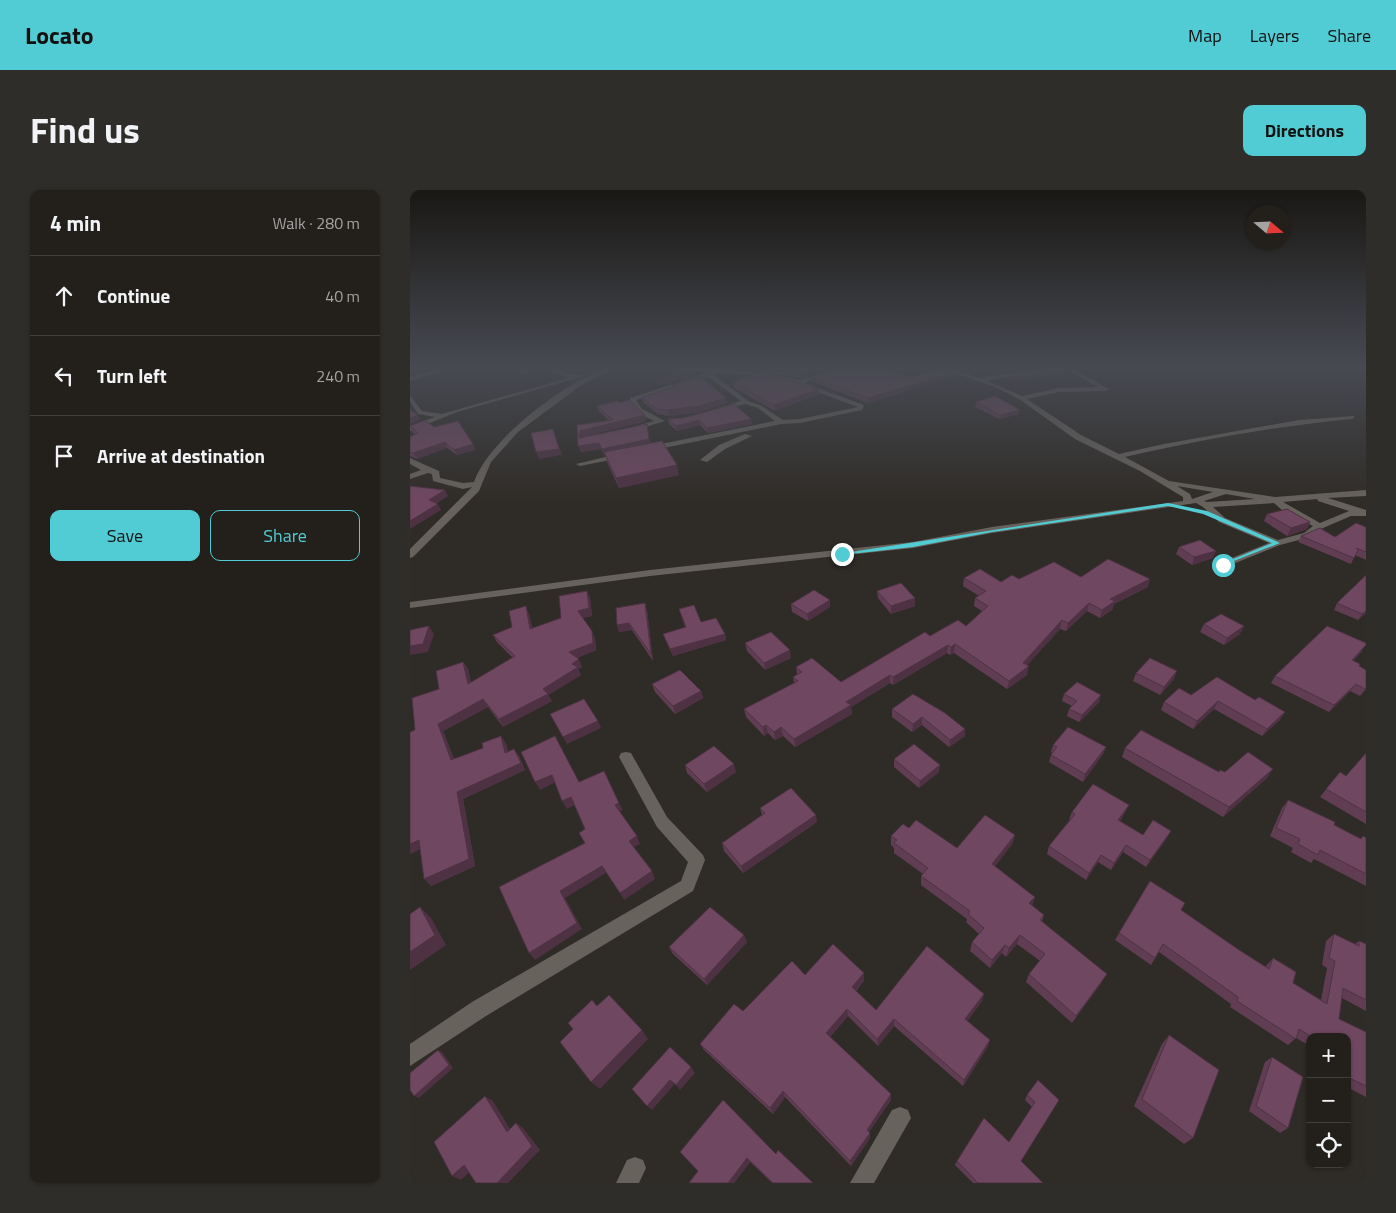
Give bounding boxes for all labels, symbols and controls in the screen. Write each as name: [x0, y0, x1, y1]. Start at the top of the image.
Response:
text: Locato: [25, 17, 94, 53]
text: Map: [1188, 22, 1222, 49]
text: Layers: [1250, 22, 1299, 49]
text: Share: [1327, 22, 1371, 49]
text: Find us: [30, 103, 140, 157]
button: Directions: [1243, 105, 1366, 156]
north arrow: [1246, 205, 1291, 250]
text: 4 min: [50, 207, 101, 239]
text: Walk · 280 m: [272, 211, 360, 235]
text: Continue: [97, 281, 170, 310]
icon: ahead: [50, 282, 78, 310]
text: 40 m: [325, 284, 360, 308]
text: Turn left: [97, 361, 167, 390]
icon: left: [50, 362, 78, 390]
text: 240 m: [316, 364, 360, 388]
text: Arrive at destination: [97, 441, 265, 470]
icon: arrive: [50, 442, 78, 470]
button: Save: [50, 510, 200, 561]
button: Share: [210, 510, 360, 561]
route end: [831, 543, 854, 566]
route start: [1212, 554, 1235, 577]
map controls: [1306, 1033, 1351, 1168]
button: +: [1306, 1033, 1351, 1078]
button: −: [1306, 1078, 1351, 1123]
button: locate: [1306, 1123, 1351, 1168]

